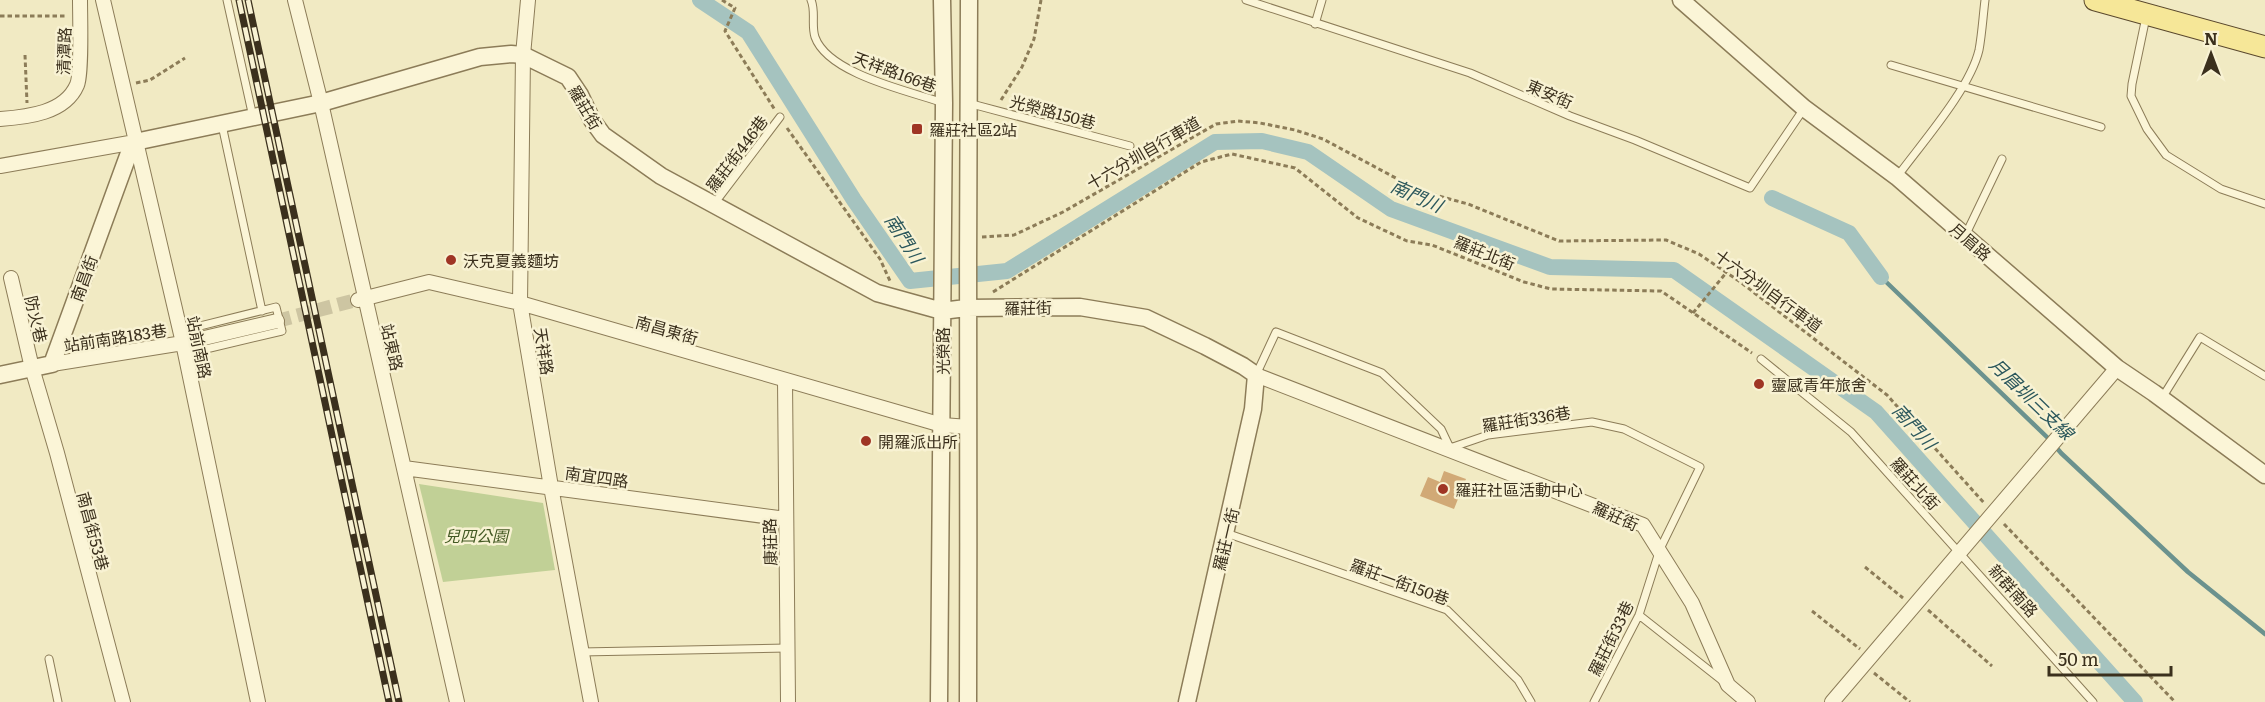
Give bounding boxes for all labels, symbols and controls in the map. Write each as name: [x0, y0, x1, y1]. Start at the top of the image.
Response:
north arrow: [2181, 24, 2241, 84]
text: N: [2204, 26, 2218, 50]
street label: 清潭路: [50, 27, 76, 75]
street label: 天祥路166巷: [850, 45, 940, 97]
street label: 東安街: [1523, 73, 1577, 113]
street label: 羅莊街: [563, 80, 609, 134]
street label: 光榮路150巷: [1007, 88, 1099, 134]
street label: 羅莊街446巷: [699, 110, 773, 196]
street label: 十六分圳自行車道: [1082, 110, 1204, 194]
place label: 羅莊社區2站: [929, 117, 1017, 141]
marker: 羅莊社區2站: [910, 122, 924, 136]
water label: 南門川: [1387, 172, 1449, 219]
water label: 南門川: [879, 208, 932, 270]
street label: 月眉路: [1945, 216, 1997, 266]
street label: 羅莊北街: [1451, 229, 1519, 275]
street label: 十六分圳自行車道: [1710, 243, 1828, 337]
place label: 沃克夏義麵坊: [463, 248, 559, 272]
street label: 南昌街: [64, 251, 102, 305]
marker: 沃克夏義麵坊: [444, 253, 458, 267]
street label: 防火巷: [20, 293, 54, 345]
street label: 羅莊街: [1004, 295, 1052, 319]
street label: 南昌東街: [633, 309, 701, 349]
street label: 站前南路: [182, 313, 218, 381]
street label: 站前南路183巷: [62, 317, 168, 357]
street label: 站東路: [376, 321, 410, 373]
street label: 天祥路: [529, 325, 561, 377]
street label: 光榮路: [930, 327, 954, 375]
water label: 月眉圳三支線: [1984, 351, 2082, 447]
place label: 靈感青年旅舍: [1771, 372, 1867, 396]
marker: 靈感青年旅舍: [1752, 377, 1766, 391]
water label: 南門川: [1887, 397, 1944, 457]
street label: 羅莊街336巷: [1480, 399, 1572, 437]
place label: 開羅派出所: [878, 429, 958, 453]
marker: 開羅派出所: [859, 434, 873, 448]
street label: 羅莊北街: [1886, 451, 1946, 515]
street label: 南宜四路: [564, 460, 630, 492]
place label: 羅莊社區活動中心: [1455, 477, 1583, 501]
marker: 羅莊社區活動中心: [1436, 482, 1450, 496]
street label: 南昌街53巷: [72, 489, 116, 573]
street label: 羅莊街: [1589, 494, 1643, 536]
street label: 羅莊一街: [1206, 505, 1244, 573]
street label: 康莊路: [757, 518, 781, 566]
park label: 兒四公園: [444, 523, 510, 547]
street label: 羅莊一街150巷: [1347, 552, 1453, 610]
street label: 新群南路: [1984, 558, 2044, 622]
street label: 羅莊街33巷: [1581, 596, 1639, 680]
scale bar: [2049, 639, 2170, 677]
text: 50 m: [2058, 645, 2099, 672]

